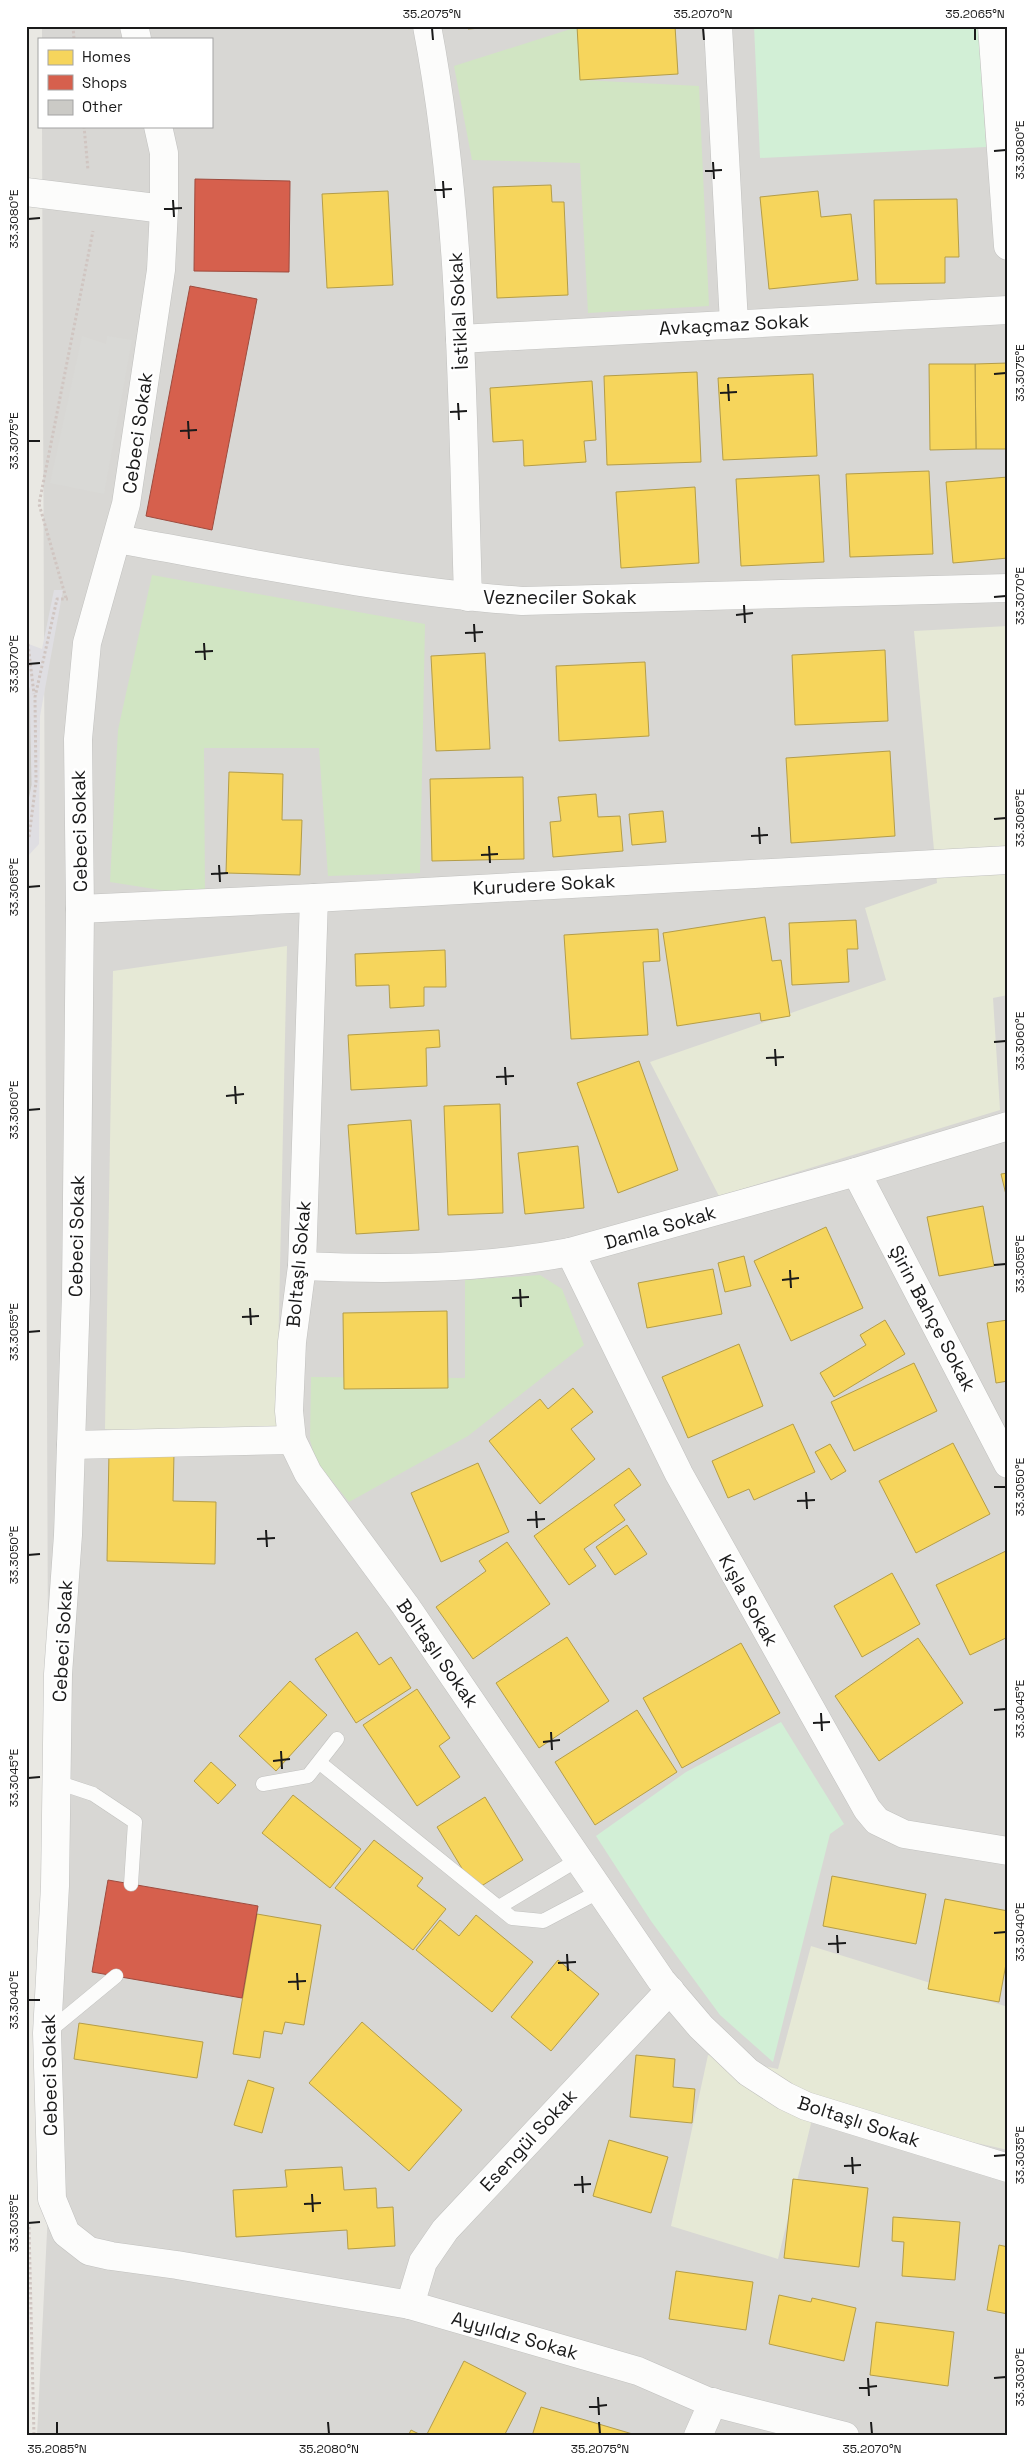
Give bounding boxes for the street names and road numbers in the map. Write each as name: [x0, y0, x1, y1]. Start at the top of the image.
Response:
street label: İstiklal Sokak: [443, 252, 474, 370]
street label: Avkaçmaz Sokak: [658, 308, 810, 341]
street label: Cebeci Sokak: [117, 371, 158, 495]
street label: Vezneciler Sokak: [483, 585, 637, 610]
street label: Cebeci Sokak: [66, 770, 93, 892]
street label: Kurudere Sokak: [472, 868, 616, 901]
street label: Cebeci Sokak: [63, 1175, 90, 1297]
street label: Boltaşlı Sokak: [281, 1200, 316, 1329]
street label: Damla Sokak: [601, 1200, 719, 1255]
street label: Şirin Bahçe Sokak: [884, 1241, 982, 1396]
street label: Kışla Sokak: [713, 1550, 784, 1651]
street label: Cebeci Sokak: [47, 1579, 78, 1703]
street label: Boltaşlı Sokak: [391, 1594, 484, 1713]
street label: Cebeci Sokak: [36, 2014, 63, 2136]
street label: Esengül Sokak: [474, 2084, 582, 2197]
street label: Boltaşlı Sokak: [794, 2090, 923, 2153]
street label: Ayyıldız Sokak: [449, 2305, 581, 2366]

